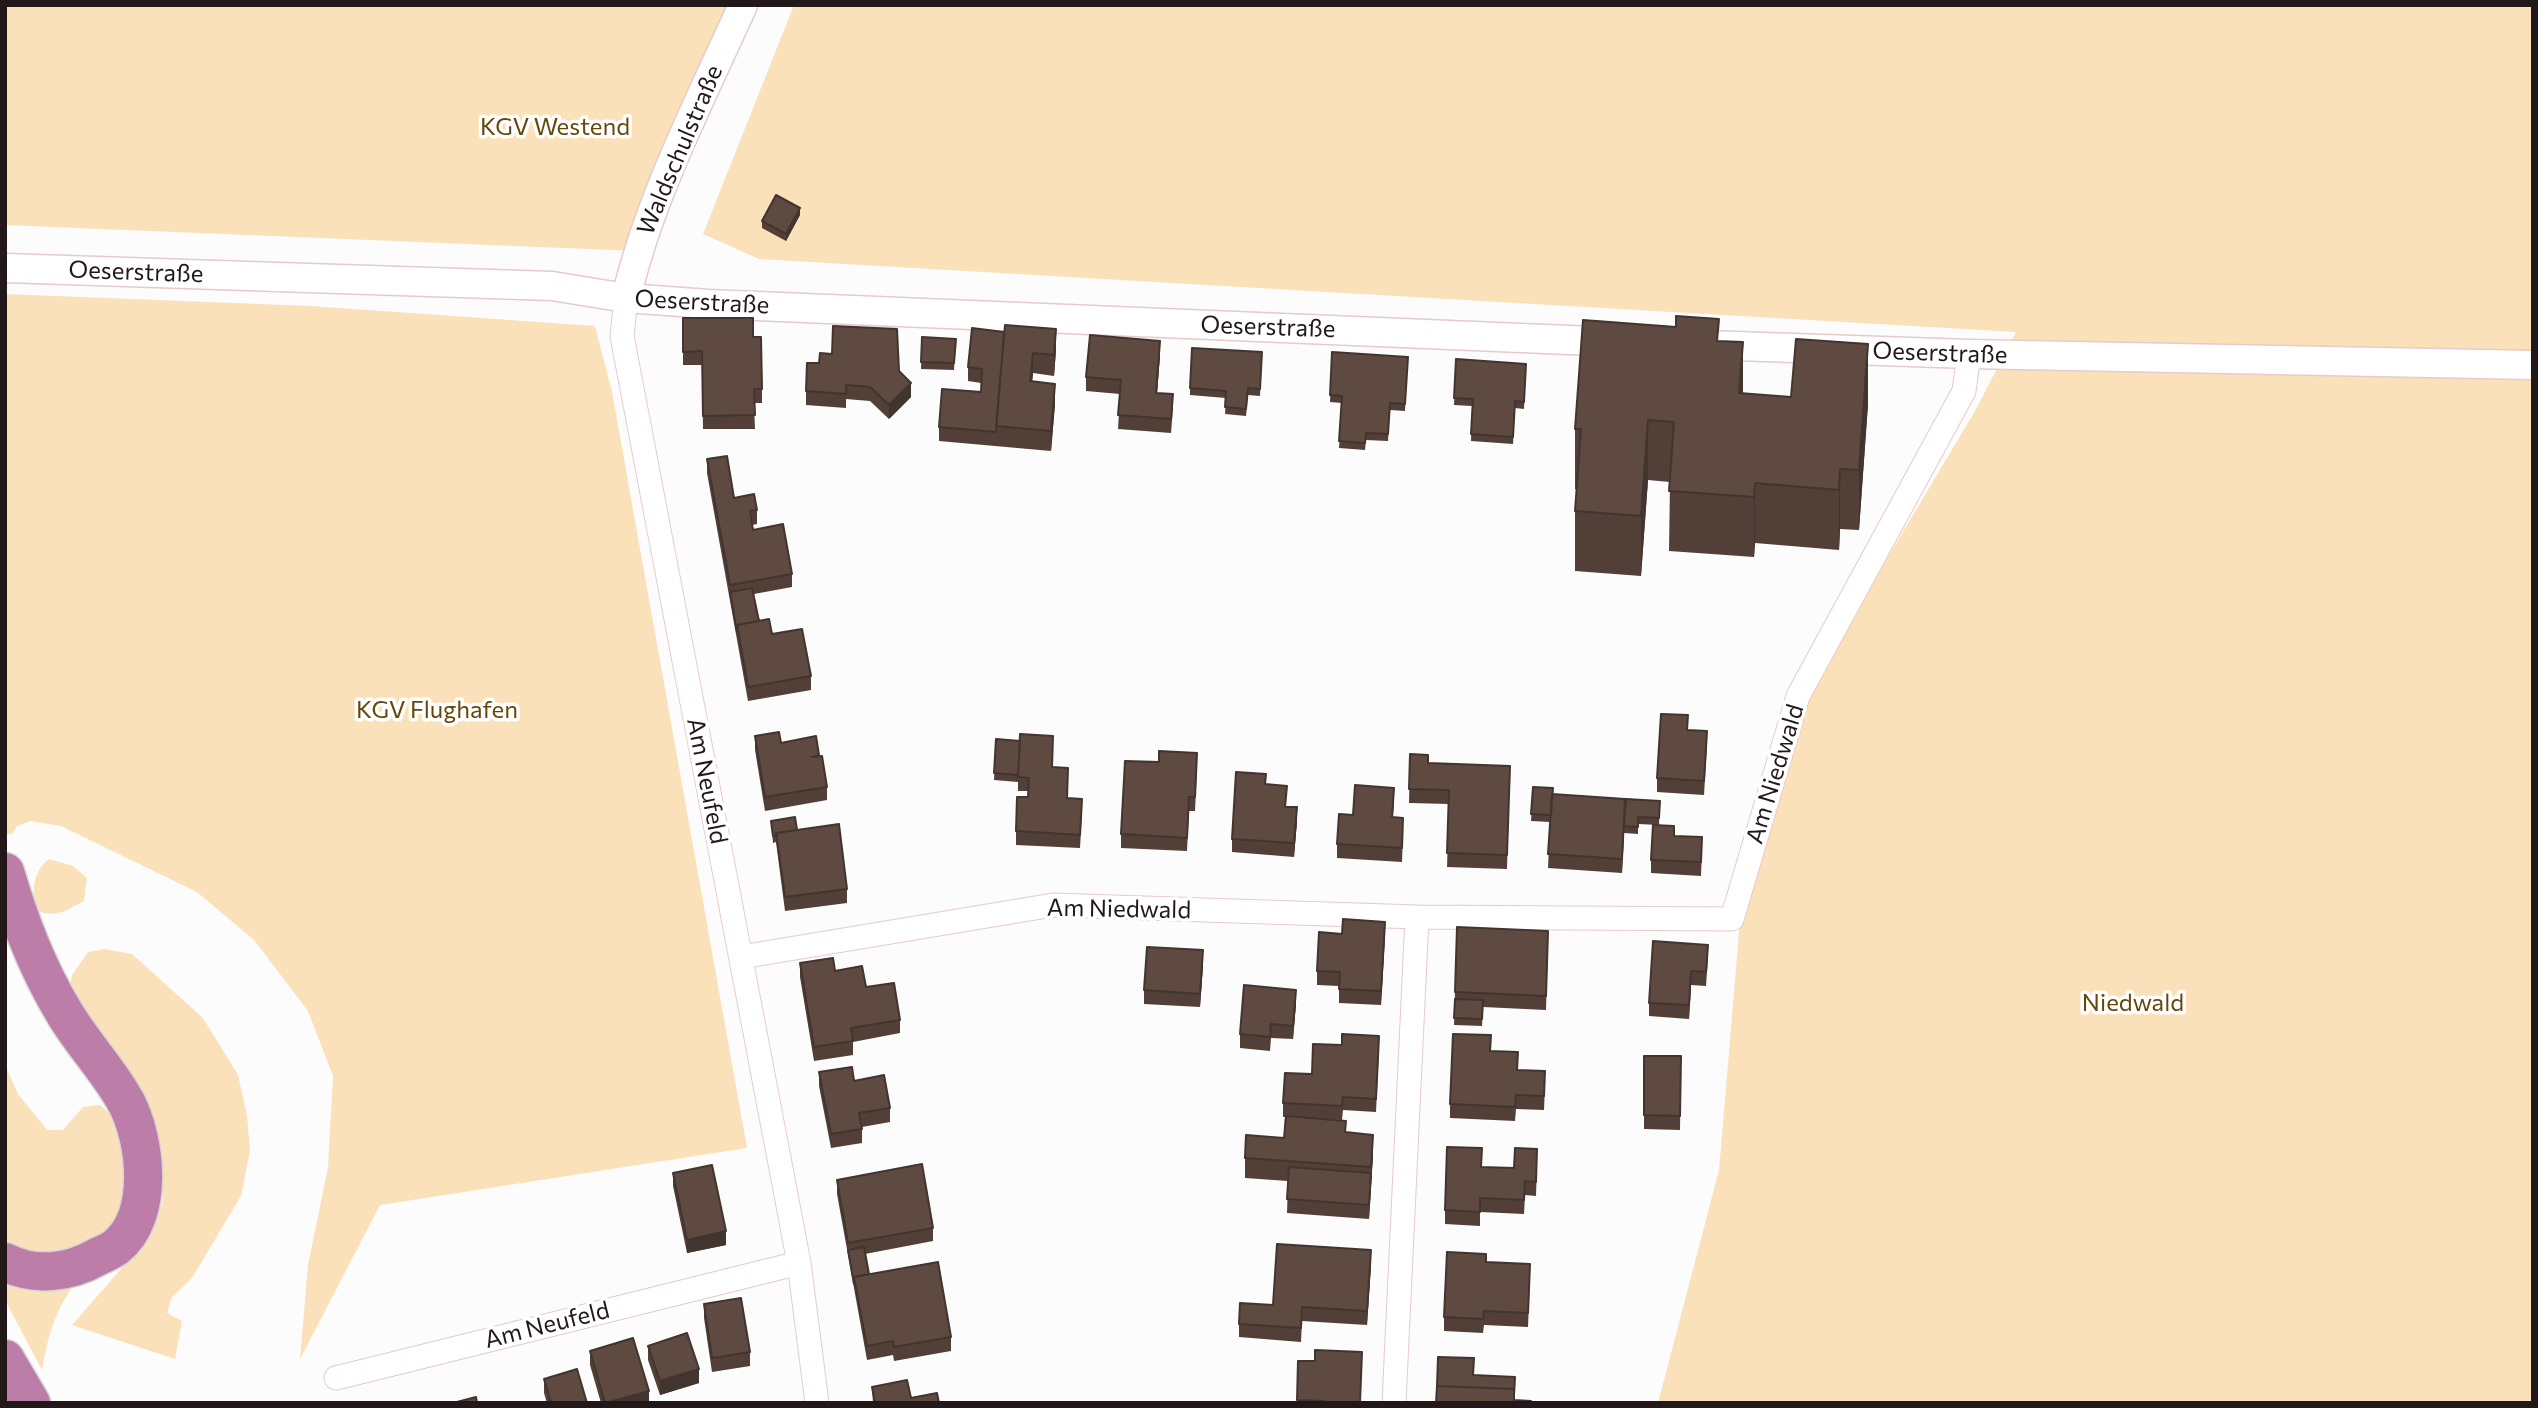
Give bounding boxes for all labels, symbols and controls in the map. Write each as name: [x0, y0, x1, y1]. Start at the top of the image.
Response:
street label: Waldschulstraße: [631, 61, 729, 239]
park label: KGV Westend: [480, 113, 630, 141]
street label: Oeserstraße: [68, 255, 204, 289]
street label: Oeserstraße: [634, 284, 770, 320]
street label: Oeserstraße: [1200, 310, 1336, 344]
street label: Oeserstraße: [1872, 336, 2008, 370]
park label: KGV Flughafen: [356, 696, 518, 724]
street label: Am Niedwald: [1740, 701, 1810, 847]
street label: Am Neufeld: [681, 716, 733, 846]
street label: Am Niedwald: [1047, 893, 1191, 925]
park label: Niedwald: [2082, 989, 2184, 1017]
street label: Am Neufeld: [482, 1296, 612, 1354]

